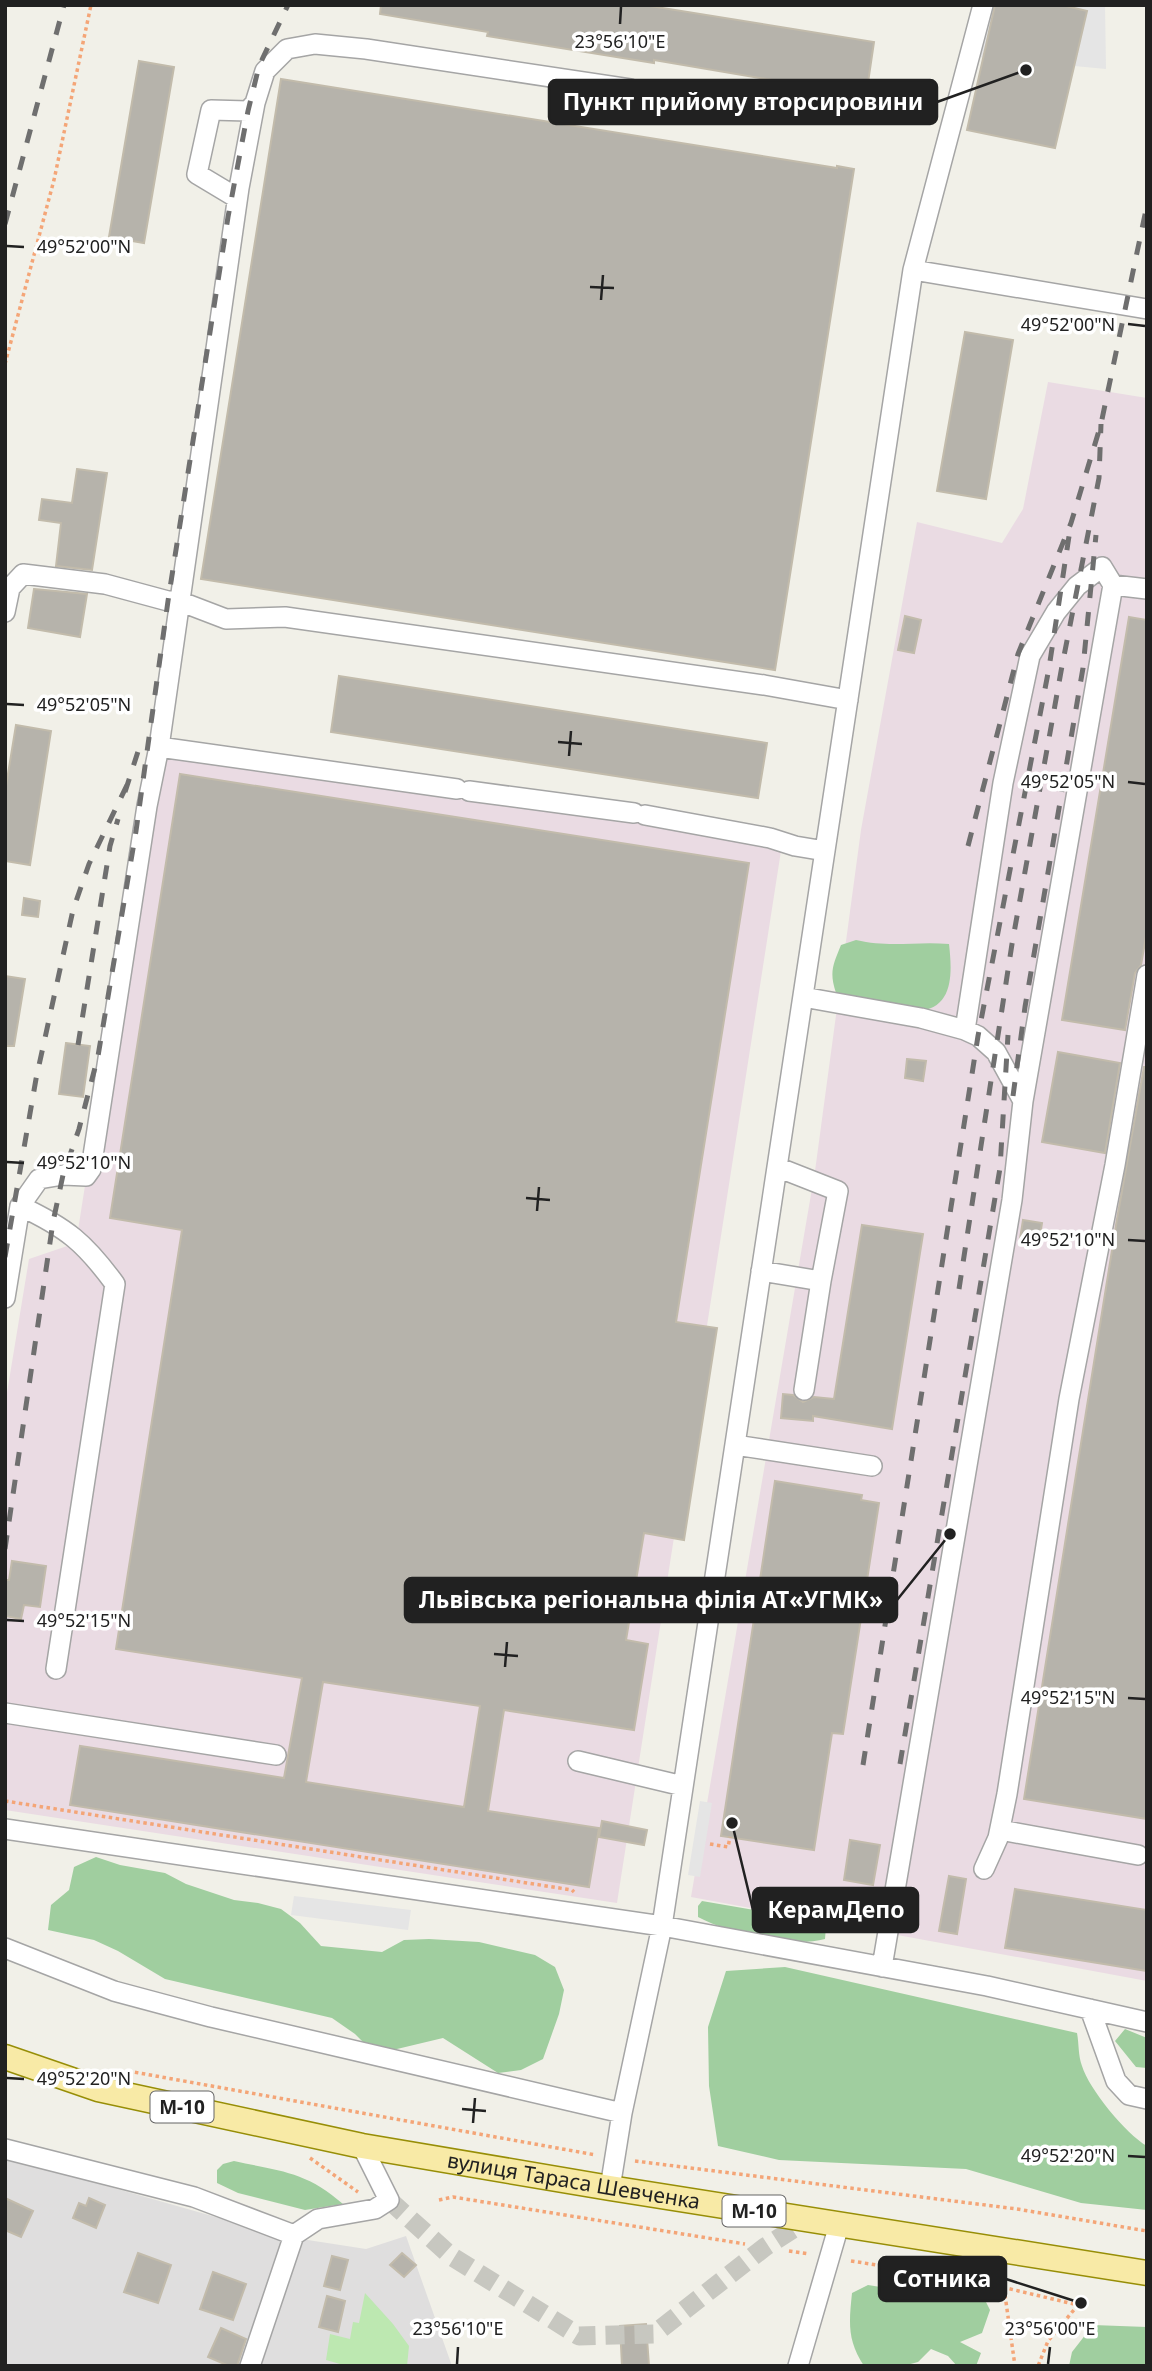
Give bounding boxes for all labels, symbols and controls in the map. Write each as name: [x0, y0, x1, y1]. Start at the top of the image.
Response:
text: 23°56'10"E: [575, 29, 665, 53]
callout: Пункт прийому вторсировини: [549, 80, 937, 124]
text: Пункт прийому вторсировини: [563, 85, 923, 117]
text: 49°52'00"N: [37, 234, 131, 258]
text: 49°52'00"N: [1021, 312, 1115, 336]
text: 49°52'05"N: [37, 692, 131, 716]
text: 49°52'05"N: [1021, 769, 1115, 793]
text: 49°52'10"N: [37, 1150, 131, 1174]
text: 49°52'10"N: [1021, 1227, 1115, 1251]
callout: Львівська регіональна філія АТ«УГМК»: [405, 1578, 897, 1622]
text: Львівська регіональна філія АТ«УГМК»: [419, 1583, 883, 1615]
text: 49°52'15"N: [37, 1608, 131, 1632]
text: 49°52'15"N: [1021, 1685, 1115, 1709]
callout: КерамДепо: [753, 1888, 918, 1932]
text: КерамДепо: [768, 1893, 905, 1925]
text: 49°52'20"N: [37, 2066, 131, 2090]
road number: М-10: [150, 2092, 214, 2122]
text: 49°52'20"N: [1021, 2143, 1115, 2167]
street label: вулиця Тараса Шевченка: [445, 2146, 702, 2215]
road number: М-10: [722, 2196, 786, 2226]
callout: Сотника: [879, 2257, 1006, 2301]
text: Сотника: [893, 2262, 991, 2294]
text: 23°56'10"E: [413, 2316, 503, 2340]
text: 23°56'00"E: [1005, 2316, 1095, 2340]

